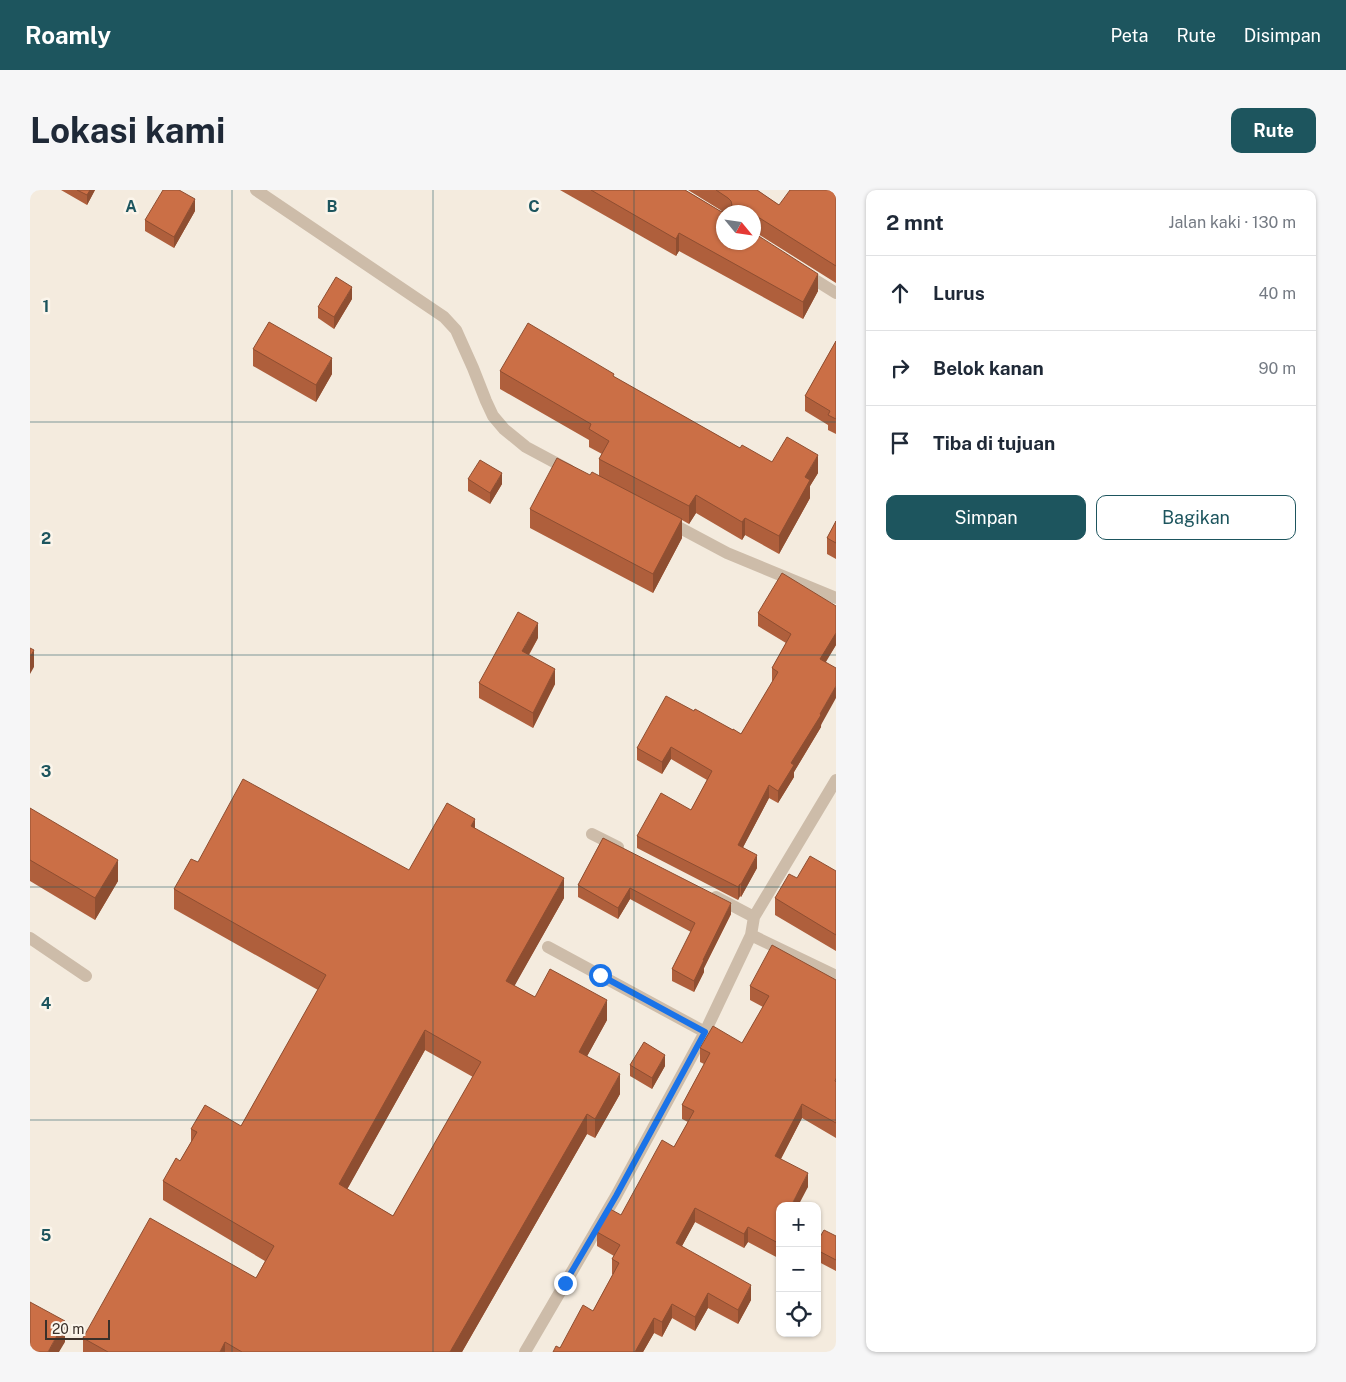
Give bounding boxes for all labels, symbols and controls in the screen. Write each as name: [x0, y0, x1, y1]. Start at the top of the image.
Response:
text: Roamly: [25, 21, 111, 49]
text: Peta: [1110, 25, 1148, 46]
text: Rute: [1176, 25, 1216, 46]
text: Disimpan: [1244, 25, 1321, 46]
button: Rute: [1231, 108, 1316, 153]
text: Lokasi kami: [30, 110, 225, 151]
text: A: [125, 197, 137, 216]
text: B: [327, 197, 338, 216]
text: C: [528, 197, 540, 216]
north arrow: [716, 205, 761, 250]
text: 2 mnt: [886, 210, 944, 235]
text: Jalan kaki · 130 m: [1168, 213, 1296, 232]
icon: ahead: [886, 279, 914, 307]
text: Lurus: [933, 282, 985, 304]
text: 40 m: [1258, 284, 1296, 303]
text: 1: [43, 297, 49, 316]
icon: right: [886, 354, 914, 382]
text: Belok kanan: [933, 357, 1044, 379]
text: 90 m: [1259, 359, 1296, 378]
icon: arrive: [886, 429, 914, 457]
text: Tiba di tujuan: [933, 432, 1055, 454]
button: Simpan: [886, 495, 1086, 540]
button: Bagikan: [1096, 495, 1296, 540]
text: 2: [41, 529, 51, 548]
text: 3: [41, 762, 51, 781]
route start: [589, 964, 612, 987]
text: 4: [41, 994, 52, 1013]
map controls: [776, 1202, 821, 1337]
button: +: [776, 1202, 821, 1247]
text: 5: [41, 1226, 52, 1245]
button: −: [776, 1247, 821, 1292]
route end: [554, 1272, 577, 1295]
button: locate: [776, 1292, 821, 1337]
scale bar: [45, 1317, 110, 1340]
text: 20 m: [52, 1321, 84, 1337]

